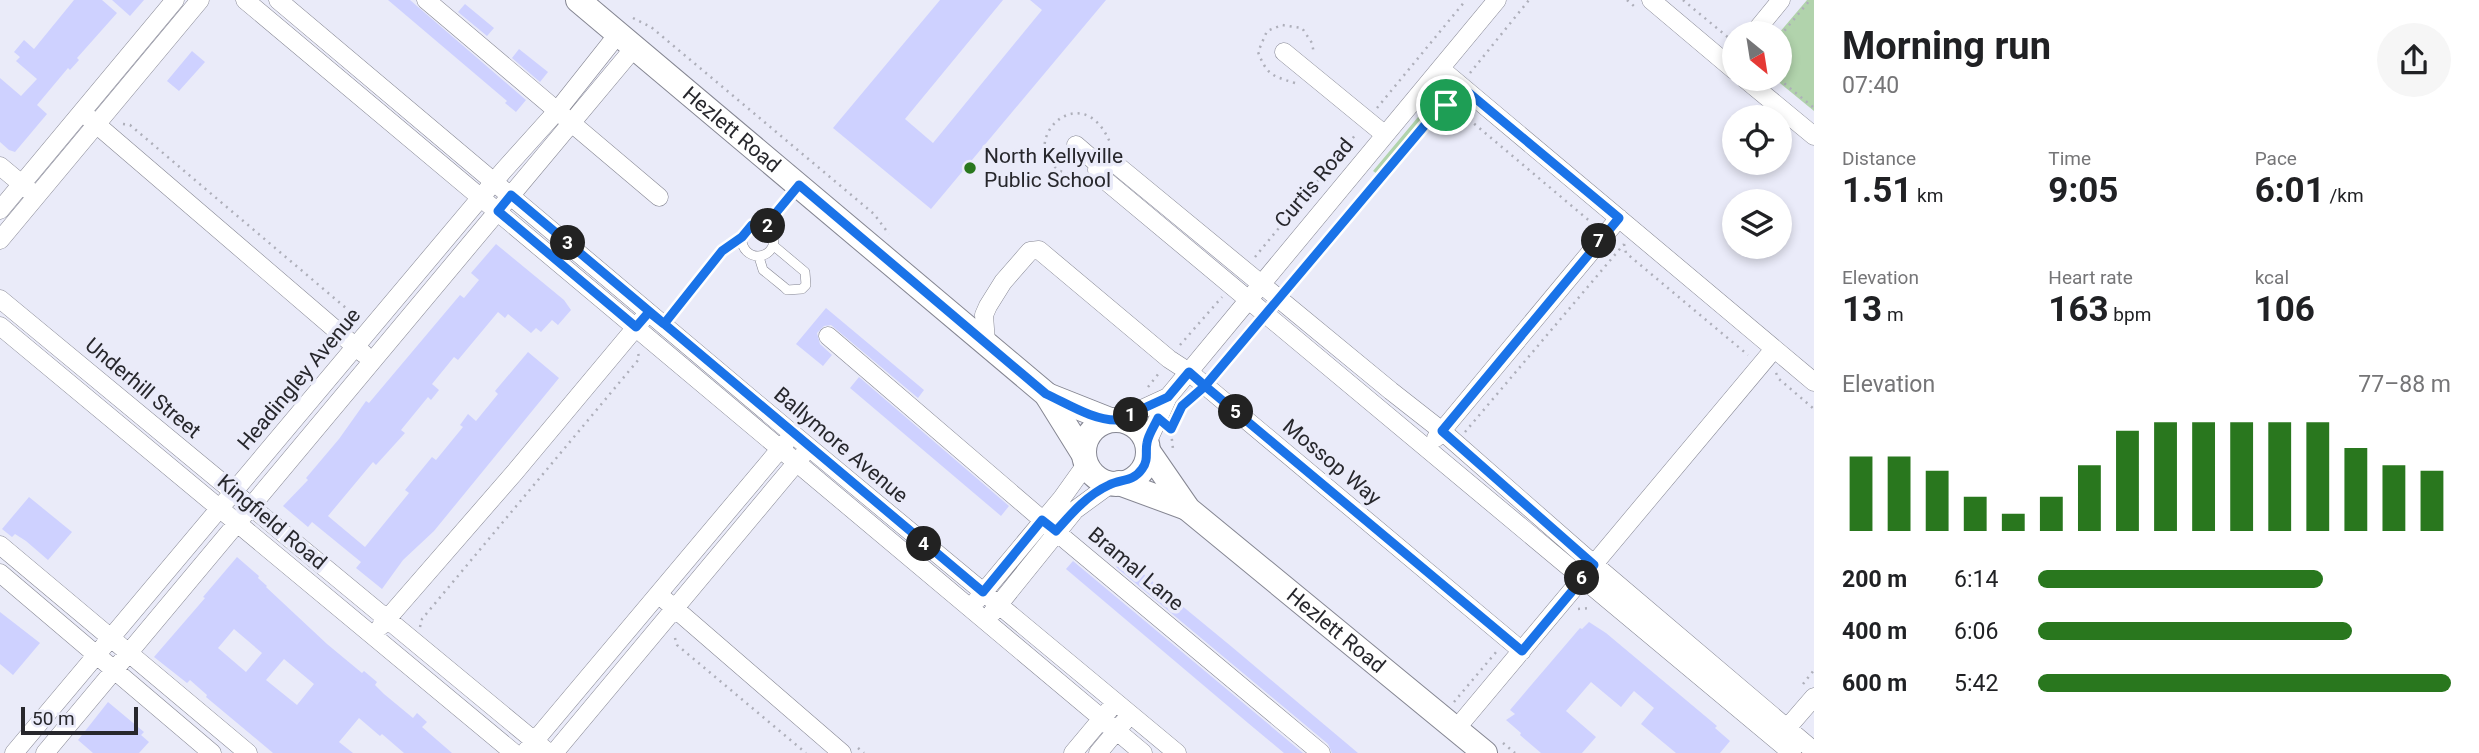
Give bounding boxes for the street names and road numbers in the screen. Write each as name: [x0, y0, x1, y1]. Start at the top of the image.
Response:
street label: Hezlett Road: [678, 82, 785, 177]
street label: Curtis Road: [1270, 134, 1358, 232]
street label: Headingley Avenue: [233, 303, 365, 455]
street label: Underhill Street: [81, 333, 206, 443]
street label: Ballymore Avenue: [769, 382, 913, 508]
street label: Mossop Way: [1278, 414, 1386, 510]
street label: Kingfield Road: [213, 469, 331, 575]
street label: Bramal Lane: [1084, 522, 1188, 616]
street label: Hezlett Road: [1282, 583, 1390, 678]

